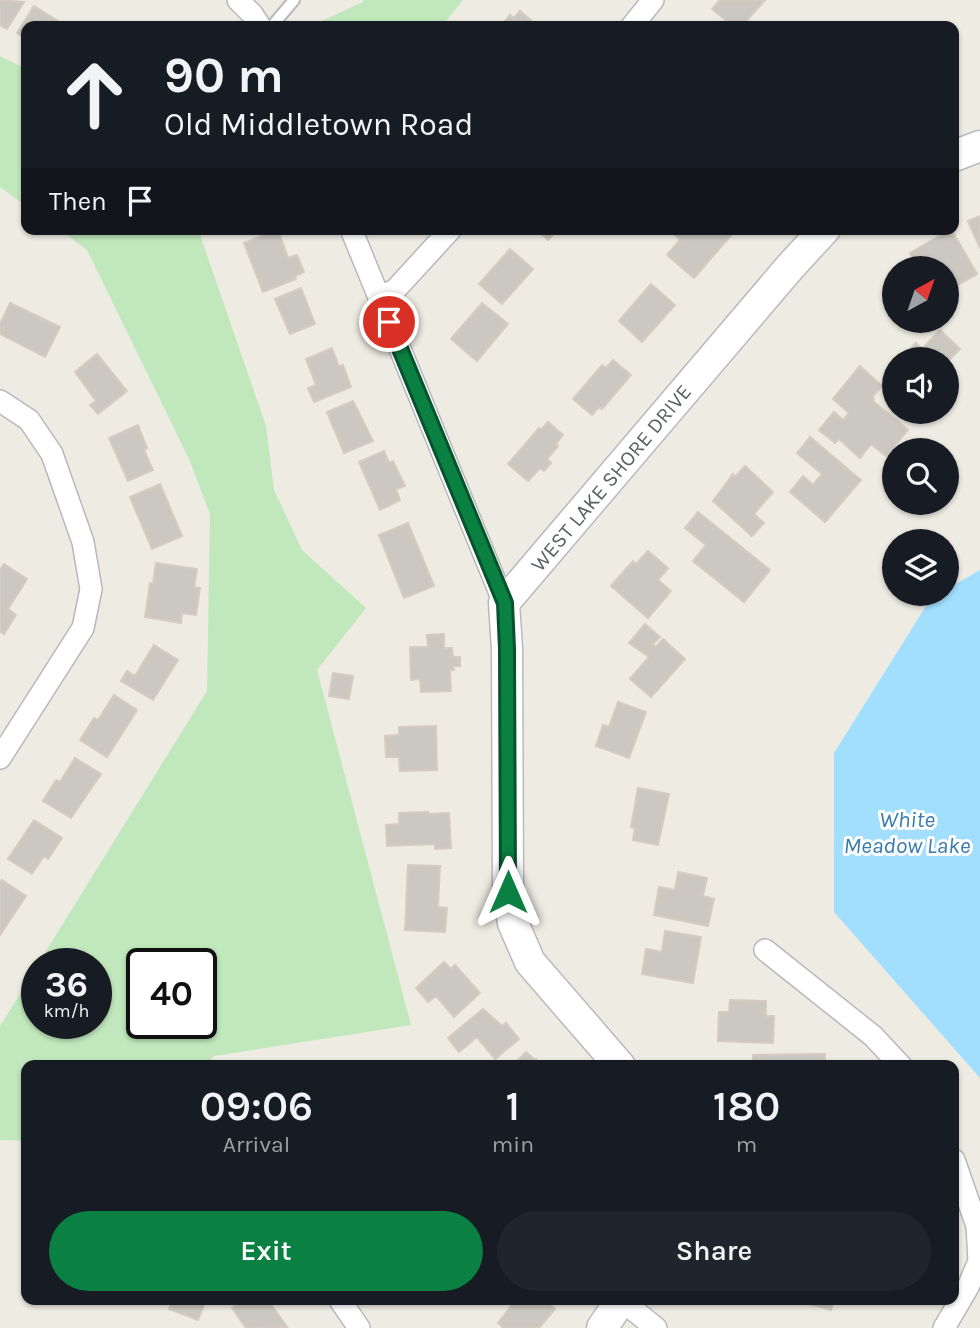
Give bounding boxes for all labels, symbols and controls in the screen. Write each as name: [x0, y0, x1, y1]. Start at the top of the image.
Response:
text: 90 m: [164, 47, 284, 104]
icon: ahead: [49, 49, 140, 140]
text: Old Middletown Road: [164, 106, 473, 143]
icon: arrive: [121, 182, 159, 220]
text: Then: [49, 186, 107, 217]
north arrow: [882, 256, 959, 332]
map controls: [882, 256, 959, 606]
pin: [359, 292, 419, 352]
icon: arrive: [370, 303, 408, 341]
button: sound: [882, 347, 959, 424]
street label: WEST LAKE SHORE DRIVE: [526, 380, 696, 576]
button: search: [882, 438, 959, 515]
button: layers: [882, 529, 959, 606]
water label: White Meadow Lake: [844, 806, 971, 859]
position arrow: [471, 855, 545, 929]
speed limit sign: 40: [126, 948, 217, 1039]
text: 36: [45, 964, 88, 1005]
text: km/h: [44, 1000, 89, 1022]
text: 09:06: [200, 1081, 313, 1131]
text: 1: [506, 1081, 520, 1131]
text: 180: [713, 1081, 780, 1131]
text: Arrival: [223, 1131, 290, 1158]
text: min: [492, 1131, 534, 1158]
text: m: [736, 1131, 757, 1158]
button: Exit: [49, 1211, 483, 1291]
button: Share: [497, 1211, 931, 1291]

